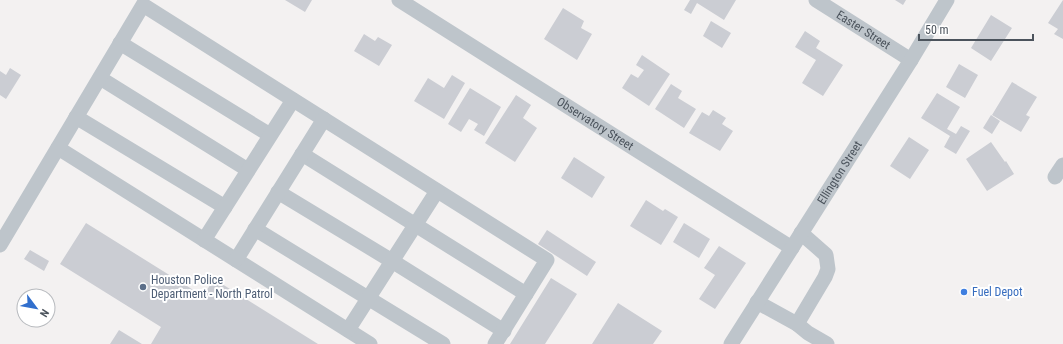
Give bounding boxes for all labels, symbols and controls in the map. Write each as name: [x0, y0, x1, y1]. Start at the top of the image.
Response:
street label: Easter Street: [834, 8, 893, 52]
scale bar: [919, 16, 1033, 42]
text: 50 m: [925, 23, 949, 37]
street label: Observatory Street: [554, 94, 637, 153]
street label: Ellington Street: [814, 138, 865, 207]
place label: Houston Police Department - North Patrol: [151, 273, 273, 301]
marker: Houston Police Department - North Patrol: [138, 282, 148, 292]
place label: Fuel Depot: [972, 285, 1023, 299]
marker: Fuel Depot: [959, 287, 969, 297]
north arrow: [16, 288, 56, 328]
text: N: [37, 307, 51, 320]

